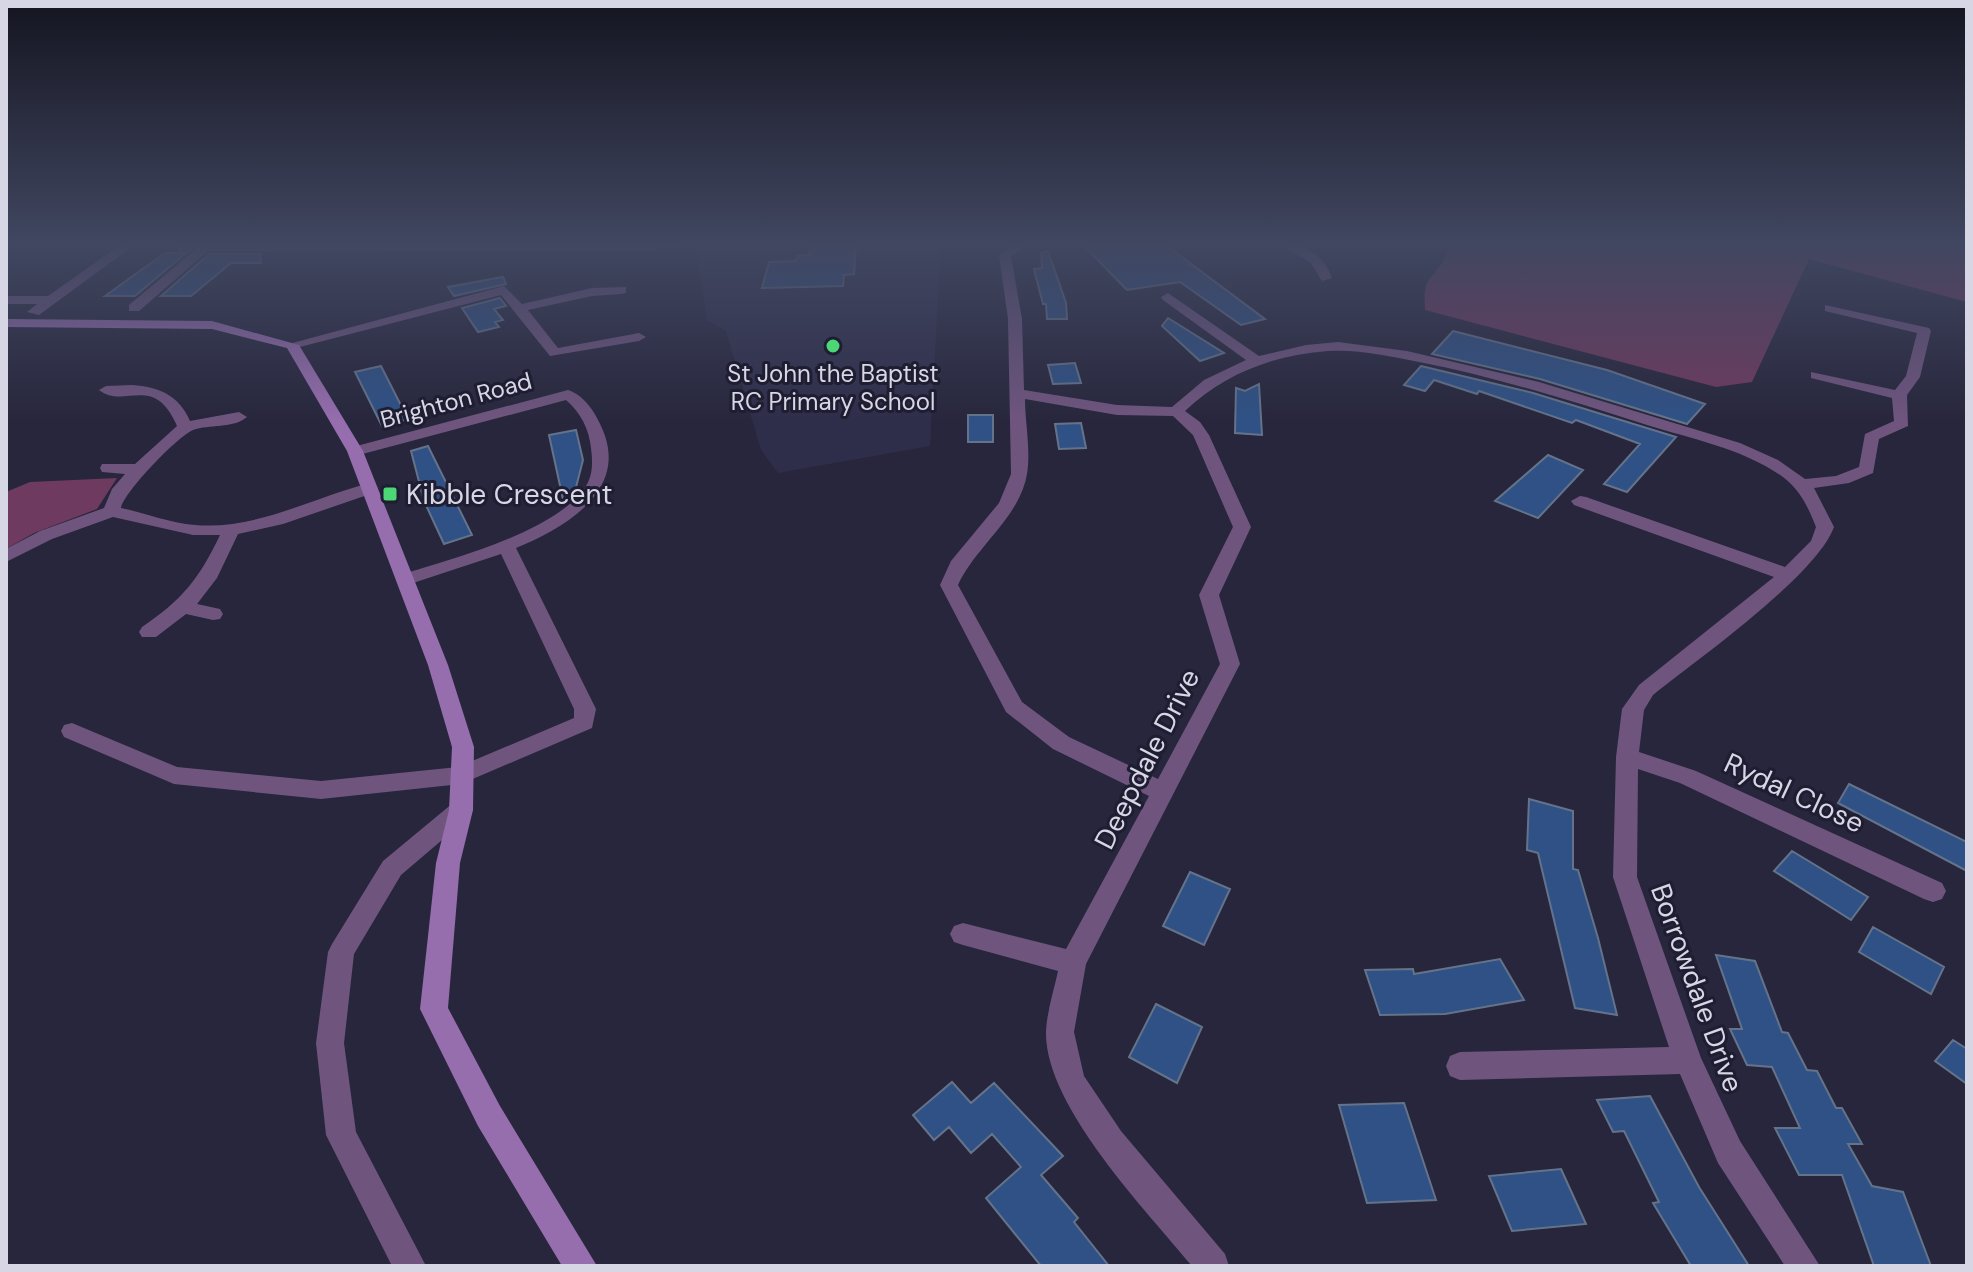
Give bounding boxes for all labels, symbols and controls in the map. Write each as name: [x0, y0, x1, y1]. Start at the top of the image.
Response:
marker: St John the Baptist RC Primary School: [824, 337, 842, 355]
place label: St John the Baptist RC Primary School: [727, 358, 939, 417]
street label: Brighton Road: [377, 365, 535, 435]
place label: Kibble Crescent: [406, 476, 613, 513]
marker: Kibble Crescent: [381, 485, 399, 503]
street label: Deepdale Drive: [1086, 663, 1208, 855]
street label: Rydal Close: [1718, 744, 1870, 842]
street label: Borrowdale Drive: [1642, 879, 1752, 1097]

